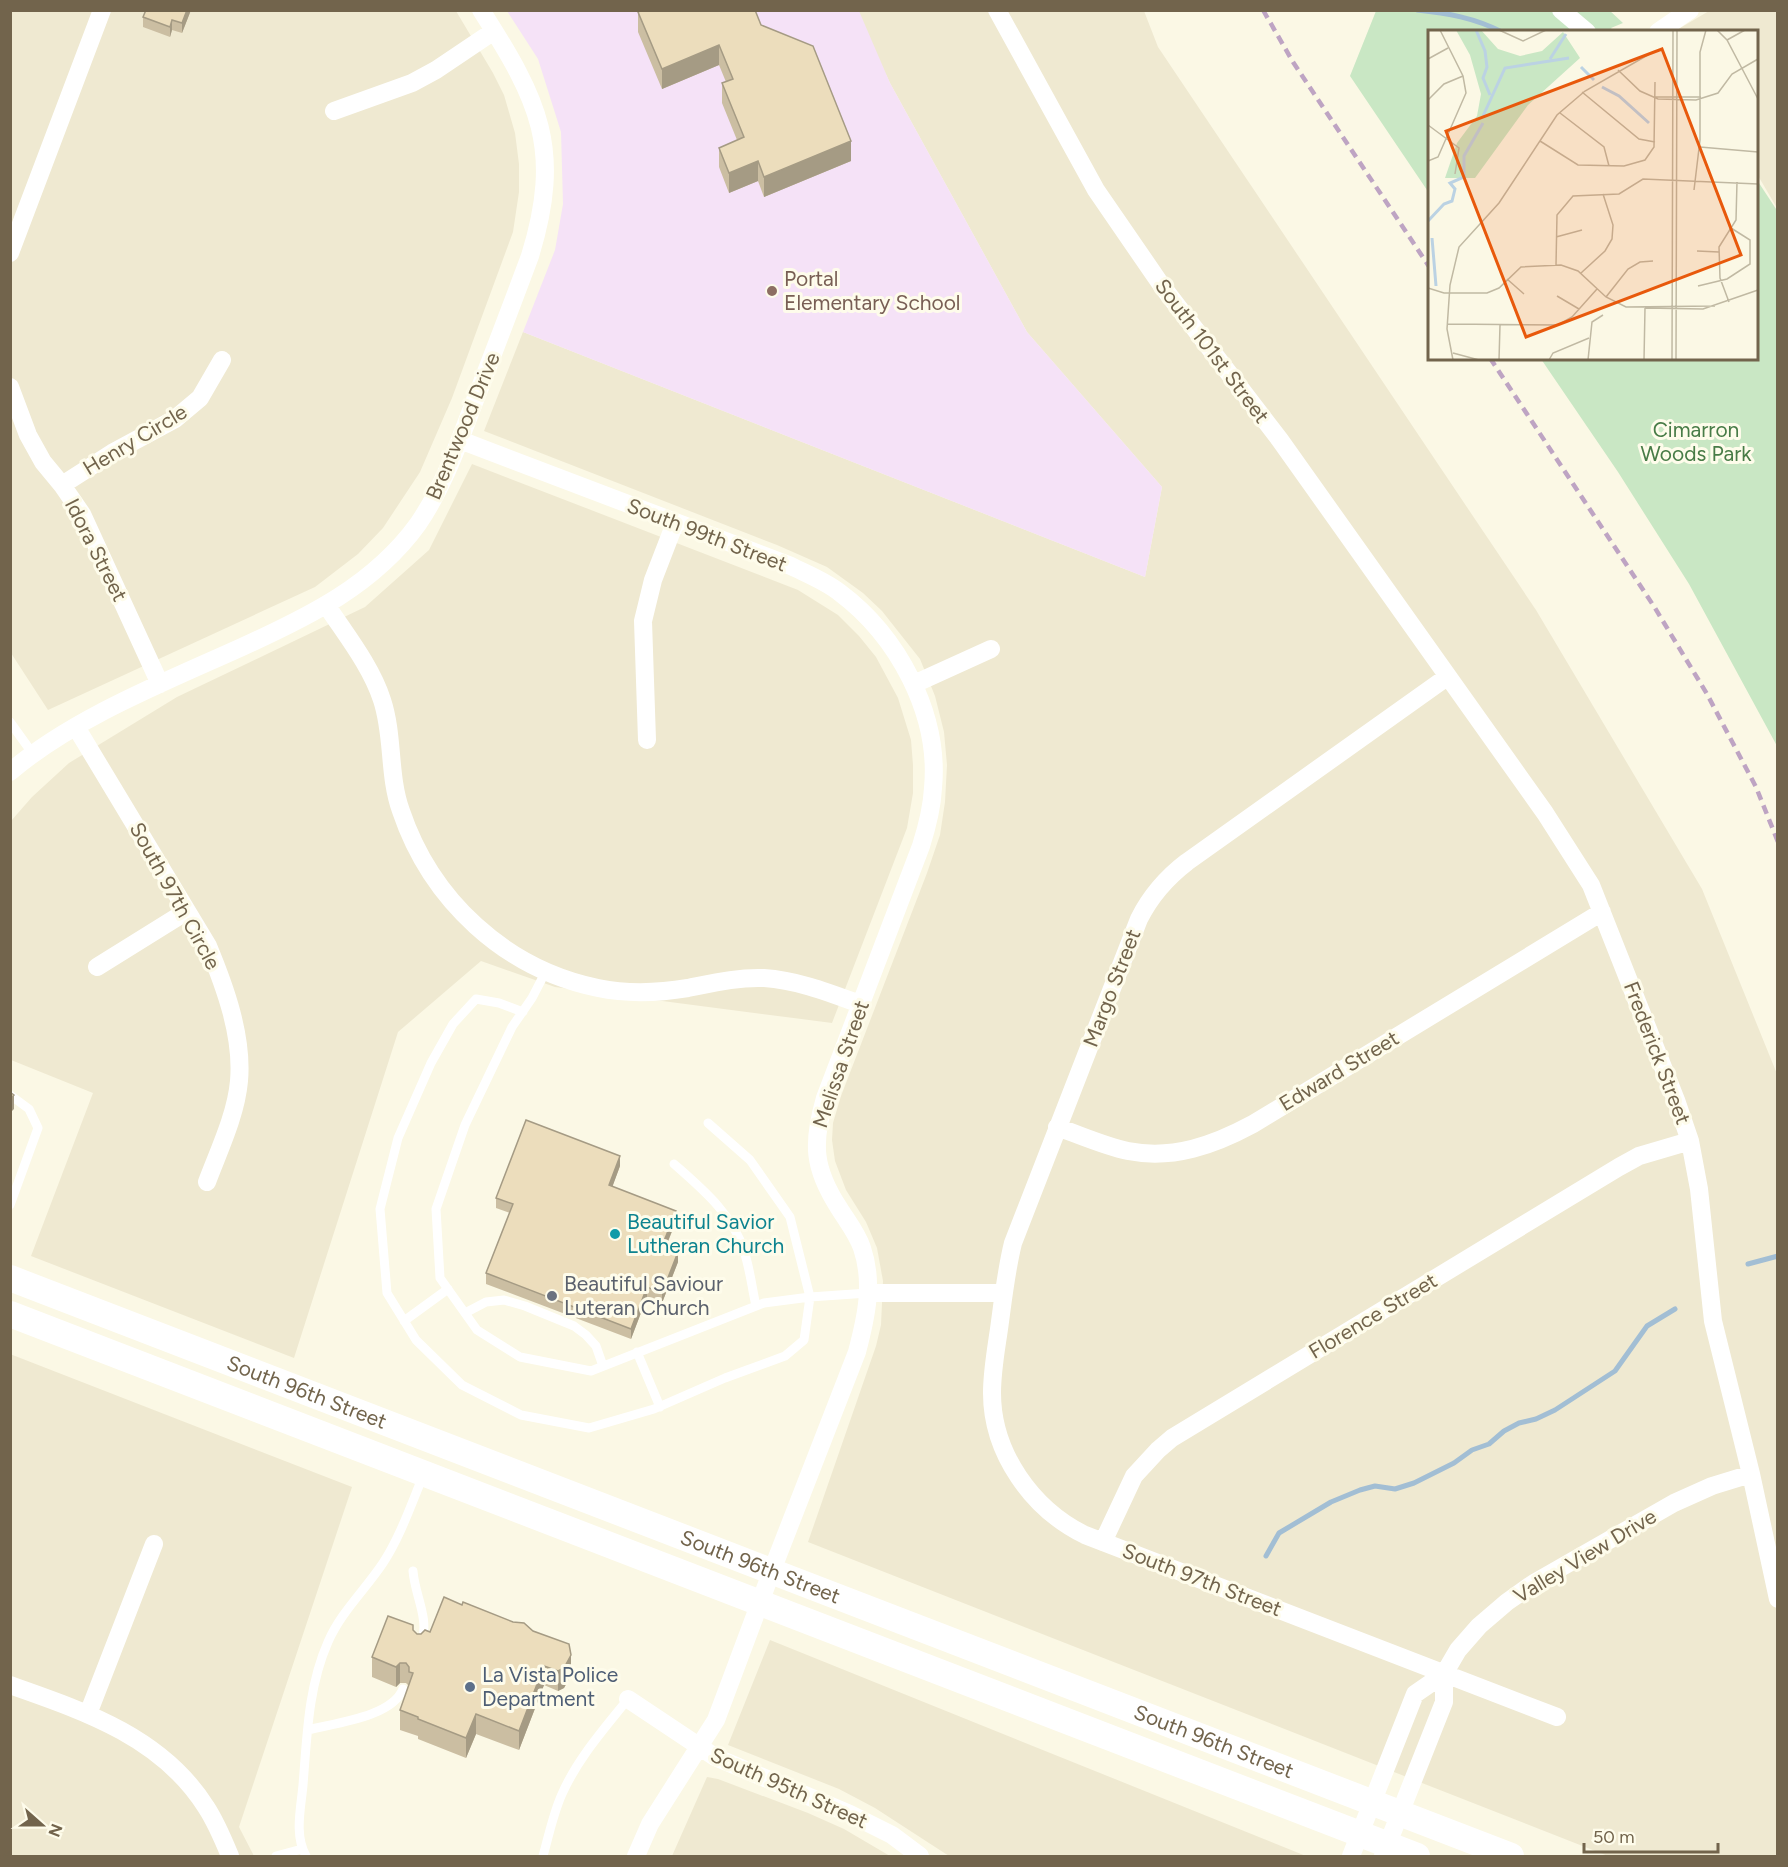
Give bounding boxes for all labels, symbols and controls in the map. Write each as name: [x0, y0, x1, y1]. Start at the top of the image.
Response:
inset map: [1428, 30, 1758, 360]
place label: Portal Elementary School: [784, 266, 960, 315]
street label: South 101st Street: [1150, 274, 1275, 428]
marker: Portal Elementary School: [765, 284, 779, 298]
street label: Brentwood Drive: [420, 348, 505, 503]
street label: Henry Circle: [78, 399, 191, 480]
park label: Cimarron Woods Park: [1641, 417, 1752, 466]
street label: South 99th Street: [624, 493, 791, 577]
street label: Idora Street: [60, 494, 133, 605]
street label: South 97th Circle: [125, 818, 226, 974]
street label: Margo Street: [1078, 925, 1145, 1050]
street label: Frederick Street: [1619, 978, 1696, 1128]
street label: Melissa Street: [807, 997, 874, 1131]
street label: Edward Street: [1274, 1025, 1403, 1116]
place label: Beautiful Savior Lutheran Church: [627, 1209, 784, 1258]
marker: Beautiful Savior Lutheran Church: [608, 1227, 622, 1241]
street label: Florence Street: [1304, 1267, 1442, 1364]
place label: Beautiful Saviour Luteran Church: [564, 1271, 723, 1320]
marker: Beautiful Saviour Luteran Church: [545, 1289, 559, 1303]
street label: South 96th Street: [224, 1350, 390, 1434]
street label: Valley View Drive: [1509, 1503, 1661, 1608]
street label: South 96th Street: [677, 1524, 844, 1609]
street label: South 97th Street: [1119, 1538, 1285, 1621]
place label: La Vista Police Department: [482, 1662, 618, 1711]
marker: La Vista Police Department: [463, 1680, 477, 1694]
street label: South 96th Street: [1131, 1699, 1297, 1783]
street label: South 95th Street: [707, 1742, 872, 1833]
north arrow: [12, 1795, 72, 1855]
scale bar: [1584, 1816, 1718, 1854]
text: N: [44, 1821, 67, 1839]
text: 50 m: [1593, 1826, 1635, 1848]

